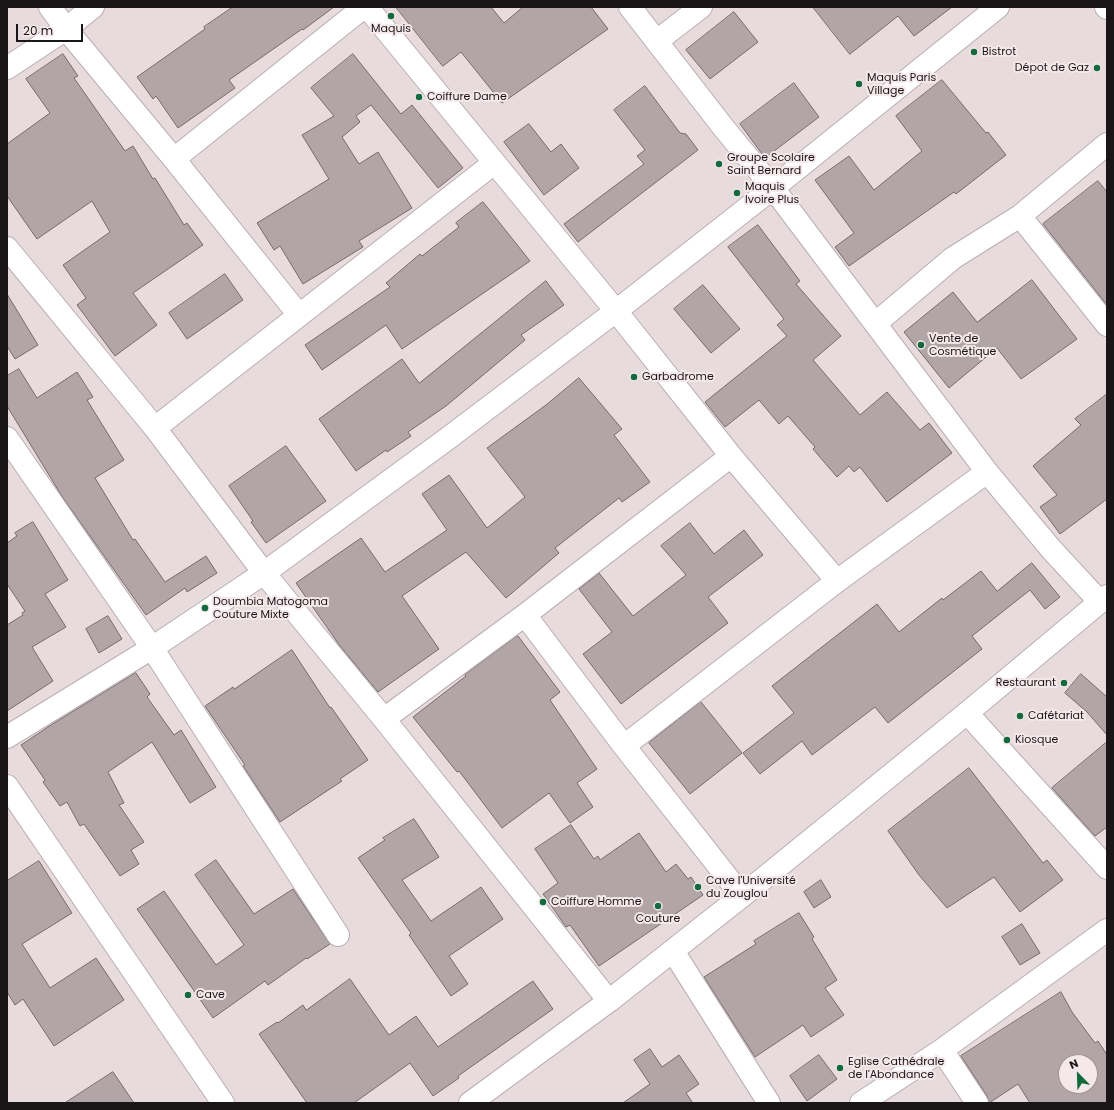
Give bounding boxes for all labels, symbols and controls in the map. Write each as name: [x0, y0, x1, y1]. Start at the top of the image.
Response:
marker: Maquis: [386, 11, 396, 21]
scale bar: [18, 16, 85, 42]
text: 20 m: [23, 22, 53, 39]
place label: Maquis: [371, 22, 411, 36]
place label: Bistrot: [982, 45, 1016, 59]
marker: Bistrot: [969, 47, 979, 57]
place label: Dépot de Gaz: [1015, 61, 1089, 75]
marker: Dépot de Gaz: [1092, 63, 1102, 73]
place label: Maquis Paris Village: [867, 71, 936, 97]
marker: Maquis Paris Village: [854, 79, 864, 89]
place label: Coiffure Dame: [427, 90, 507, 104]
marker: Coiffure Dame: [414, 92, 424, 102]
place label: Groupe Scolaire Saint Bernard: [727, 151, 815, 177]
marker: Groupe Scolaire Saint Bernard: [714, 159, 724, 169]
place label: Maquis Ivoire Plus: [745, 180, 799, 206]
marker: Maquis Ivoire Plus: [732, 188, 742, 198]
place label: Vente de Cosmétique: [929, 332, 996, 358]
marker: Vente de Cosmétique: [916, 340, 926, 350]
place label: Garbadrome: [642, 370, 714, 384]
marker: Garbadrome: [629, 372, 639, 382]
place label: Doumbia Matogoma Couture Mixte: [213, 595, 328, 621]
marker: Doumbia Matogoma Couture Mixte: [200, 603, 210, 613]
place label: Restaurant: [996, 676, 1056, 690]
marker: Restaurant: [1059, 678, 1069, 688]
place label: Cafétariat: [1028, 709, 1084, 723]
marker: Cafétariat: [1015, 711, 1025, 721]
place label: Kiosque: [1015, 733, 1058, 747]
marker: Kiosque: [1002, 735, 1012, 745]
place label: Cave l'Université du Zouglou: [706, 874, 796, 900]
marker: Cave l'Université du Zouglou: [693, 882, 703, 892]
place label: Coiffure Homme: [551, 895, 642, 909]
marker: Coiffure Homme: [538, 897, 548, 907]
marker: Couture: [653, 901, 663, 911]
place label: Couture: [636, 912, 680, 926]
place label: Cave: [196, 988, 225, 1002]
marker: Cave: [183, 990, 193, 1000]
north arrow: [1058, 1054, 1098, 1094]
place label: Eglise Cathédrale de l'Abondance: [848, 1055, 944, 1081]
text: N: [1067, 1055, 1081, 1073]
marker: Eglise Cathédrale de l'Abondance: [835, 1063, 845, 1073]

